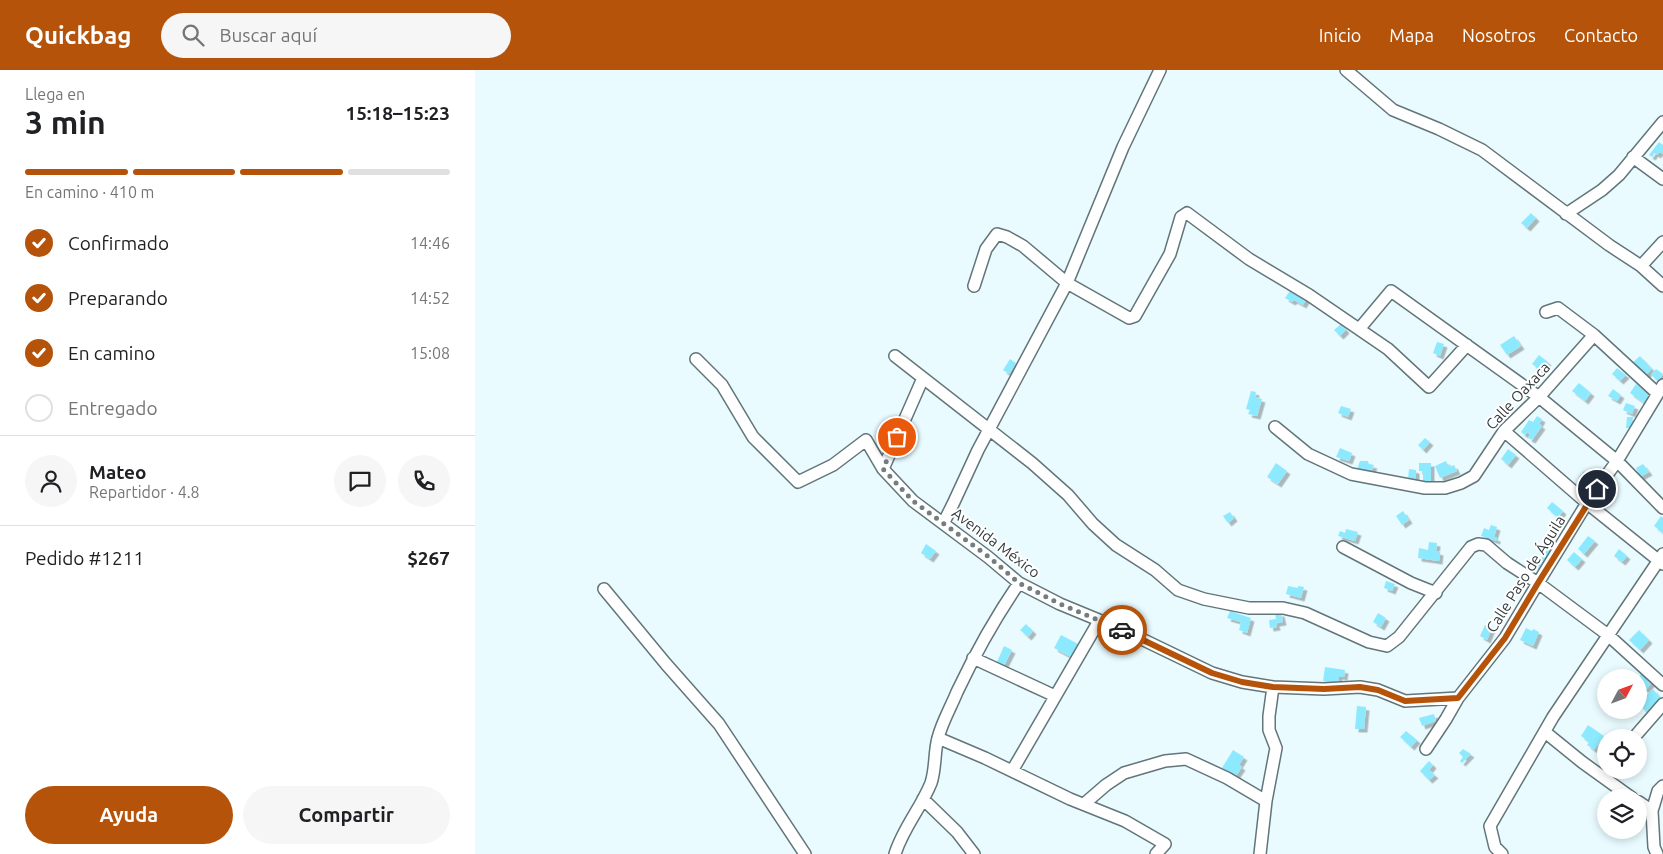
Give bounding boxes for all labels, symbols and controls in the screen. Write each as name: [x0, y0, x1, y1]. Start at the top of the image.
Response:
search box: [161, 13, 511, 58]
icon: search: [179, 21, 207, 49]
text: Quickbag: [25, 22, 131, 49]
text: Buscar aquí: [219, 24, 317, 46]
text: Inicio: [1319, 25, 1361, 45]
text: Mapa: [1389, 25, 1434, 45]
text: Nosotros: [1462, 25, 1536, 45]
text: Contacto: [1564, 25, 1638, 45]
text: Llega en: [25, 85, 85, 103]
text: 15:18–15:23: [345, 102, 450, 124]
text: 3 min: [25, 104, 106, 140]
text: En camino · 410 m: [25, 183, 154, 201]
icon: check: [25, 229, 53, 257]
text: Confirmado: [68, 232, 169, 254]
text: 14:46: [410, 234, 450, 252]
icon: check: [25, 284, 53, 312]
text: Preparando: [68, 287, 168, 309]
text: 14:52: [410, 289, 450, 307]
icon: check: [25, 339, 53, 367]
text: En camino: [68, 342, 155, 364]
text: 15:08: [410, 344, 450, 362]
street label: Calle Oaxaca: [1482, 359, 1553, 433]
text: Entregado: [68, 397, 158, 419]
pin: [876, 416, 918, 458]
icon: bag: [883, 423, 911, 451]
button: person: [25, 455, 77, 507]
button: chat: [334, 455, 386, 507]
button: phone: [398, 455, 450, 507]
text: Mateo: [89, 461, 147, 483]
pin: [1576, 468, 1618, 510]
icon: home: [1583, 475, 1611, 503]
text: Repartidor · 4.8: [89, 483, 200, 501]
street label: Avenida México: [949, 504, 1044, 581]
street label: Calle Paso de Águila: [1483, 512, 1568, 635]
text: Pedido #1211: [25, 547, 144, 569]
text: $267: [407, 547, 450, 569]
courier: [1097, 605, 1147, 655]
icon: car: [1108, 616, 1136, 644]
north arrow: [1597, 669, 1647, 719]
map controls: [1597, 669, 1647, 839]
button: locate: [1597, 729, 1647, 779]
button: Ayuda: [25, 786, 233, 844]
button: Compartir: [243, 786, 450, 844]
button: layers: [1597, 789, 1647, 839]

